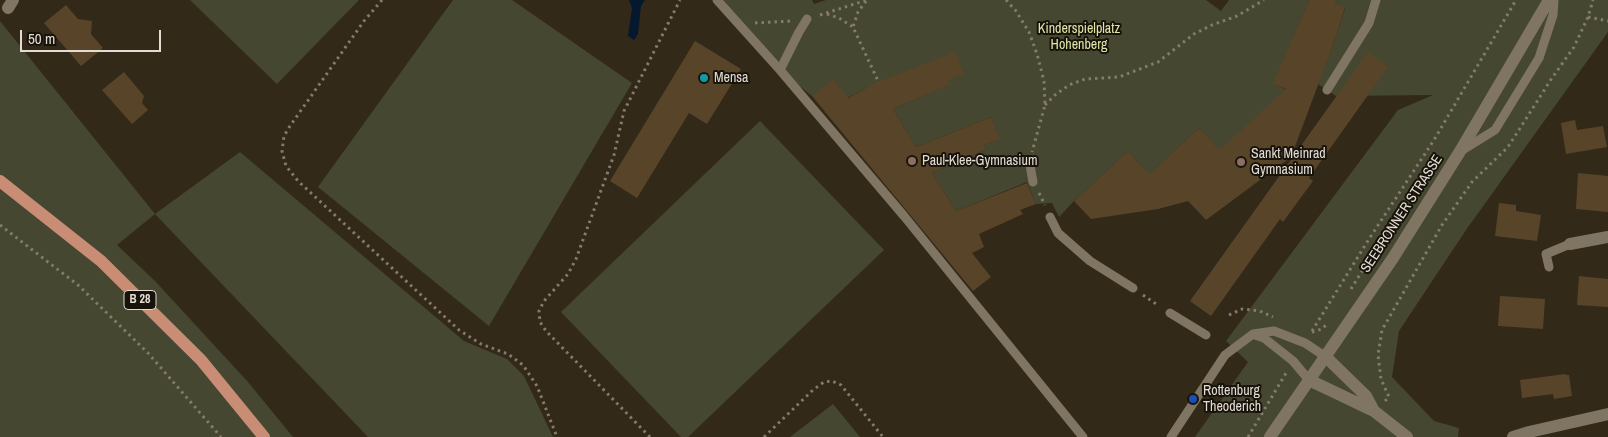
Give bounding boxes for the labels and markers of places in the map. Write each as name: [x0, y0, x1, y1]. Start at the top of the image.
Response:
place label: Mensa: [714, 70, 748, 86]
marker: Mensa: [698, 72, 710, 84]
place label: Sankt Meinrad Gymnasium: [1251, 146, 1326, 178]
place label: Paul-Klee-Gymnasium: [922, 153, 1037, 169]
marker: Paul-Klee-Gymnasium: [906, 155, 918, 167]
marker: Sankt Meinrad Gymnasium: [1235, 156, 1247, 168]
place label: Rottenburg Theoderich: [1203, 383, 1261, 416]
marker: Rottenburg Theoderich: [1187, 393, 1199, 405]

